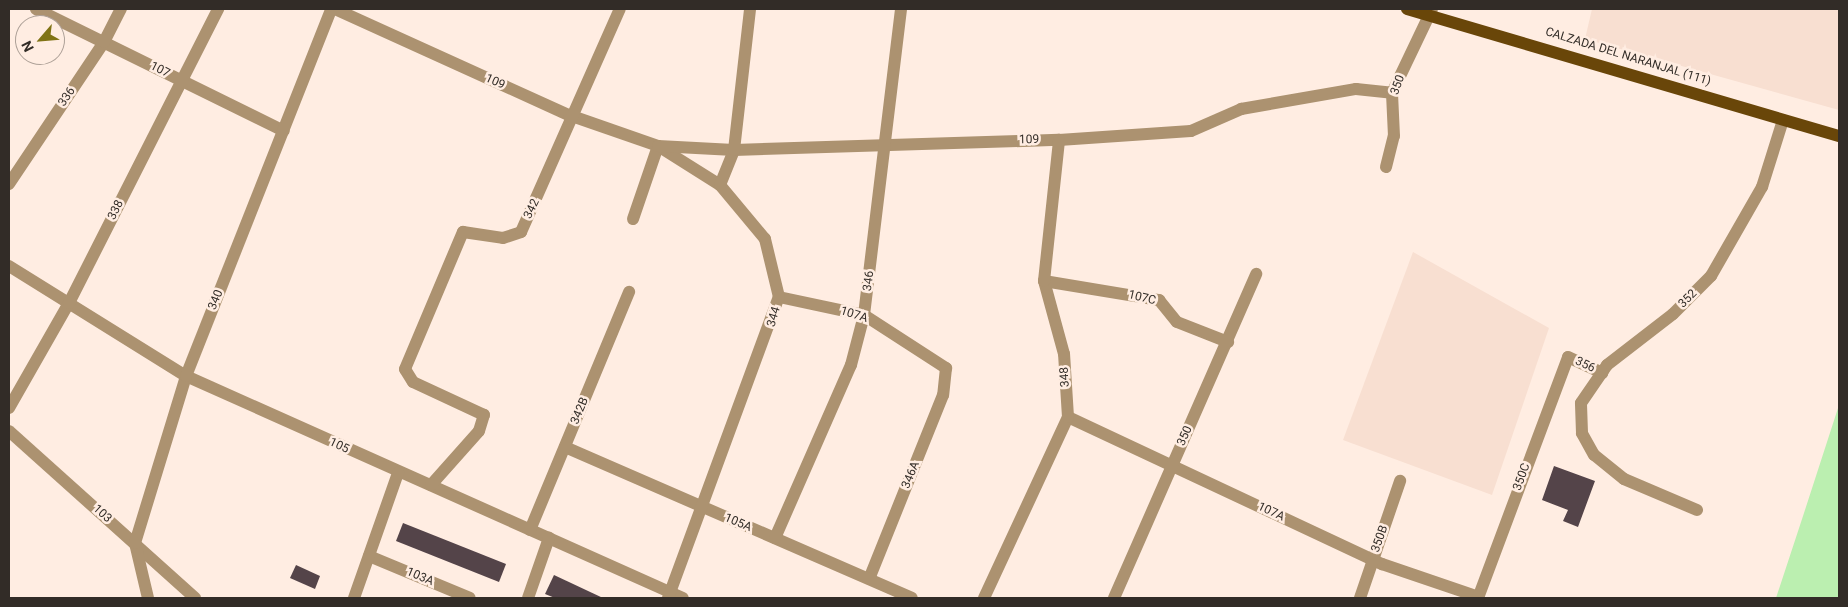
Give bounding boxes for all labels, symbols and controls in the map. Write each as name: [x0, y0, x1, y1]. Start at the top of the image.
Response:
north arrow: [15, 15, 65, 65]
street label: CALZADA DEL NARANJAL (111): [1543, 25, 1713, 89]
text: N: [18, 38, 37, 54]
street label: 107: [148, 59, 172, 81]
street label: 109: [483, 71, 507, 93]
street label: 350: [1388, 73, 1408, 97]
street label: 336: [55, 85, 79, 109]
street label: 109: [1019, 133, 1039, 147]
street label: 342: [521, 197, 543, 221]
street label: 338: [105, 198, 127, 222]
street label: 346: [861, 270, 877, 292]
street label: 352: [1676, 287, 1700, 311]
street label: 340: [206, 288, 226, 312]
street label: 107C: [1127, 288, 1157, 308]
street label: 107A: [838, 304, 870, 326]
street label: 344: [764, 305, 784, 329]
street label: 356: [1573, 354, 1597, 376]
street label: 348: [1057, 367, 1073, 387]
street label: 342B: [568, 395, 592, 427]
street label: 350: [1174, 424, 1196, 448]
street label: 105: [327, 435, 351, 457]
street label: 346A: [899, 459, 923, 491]
street label: 350C: [1510, 461, 1534, 493]
street label: 107A: [1255, 500, 1287, 524]
street label: 103: [90, 502, 114, 526]
street label: 105A: [722, 511, 754, 535]
street label: 350B: [1368, 524, 1392, 554]
street label: 103A: [404, 565, 436, 589]

